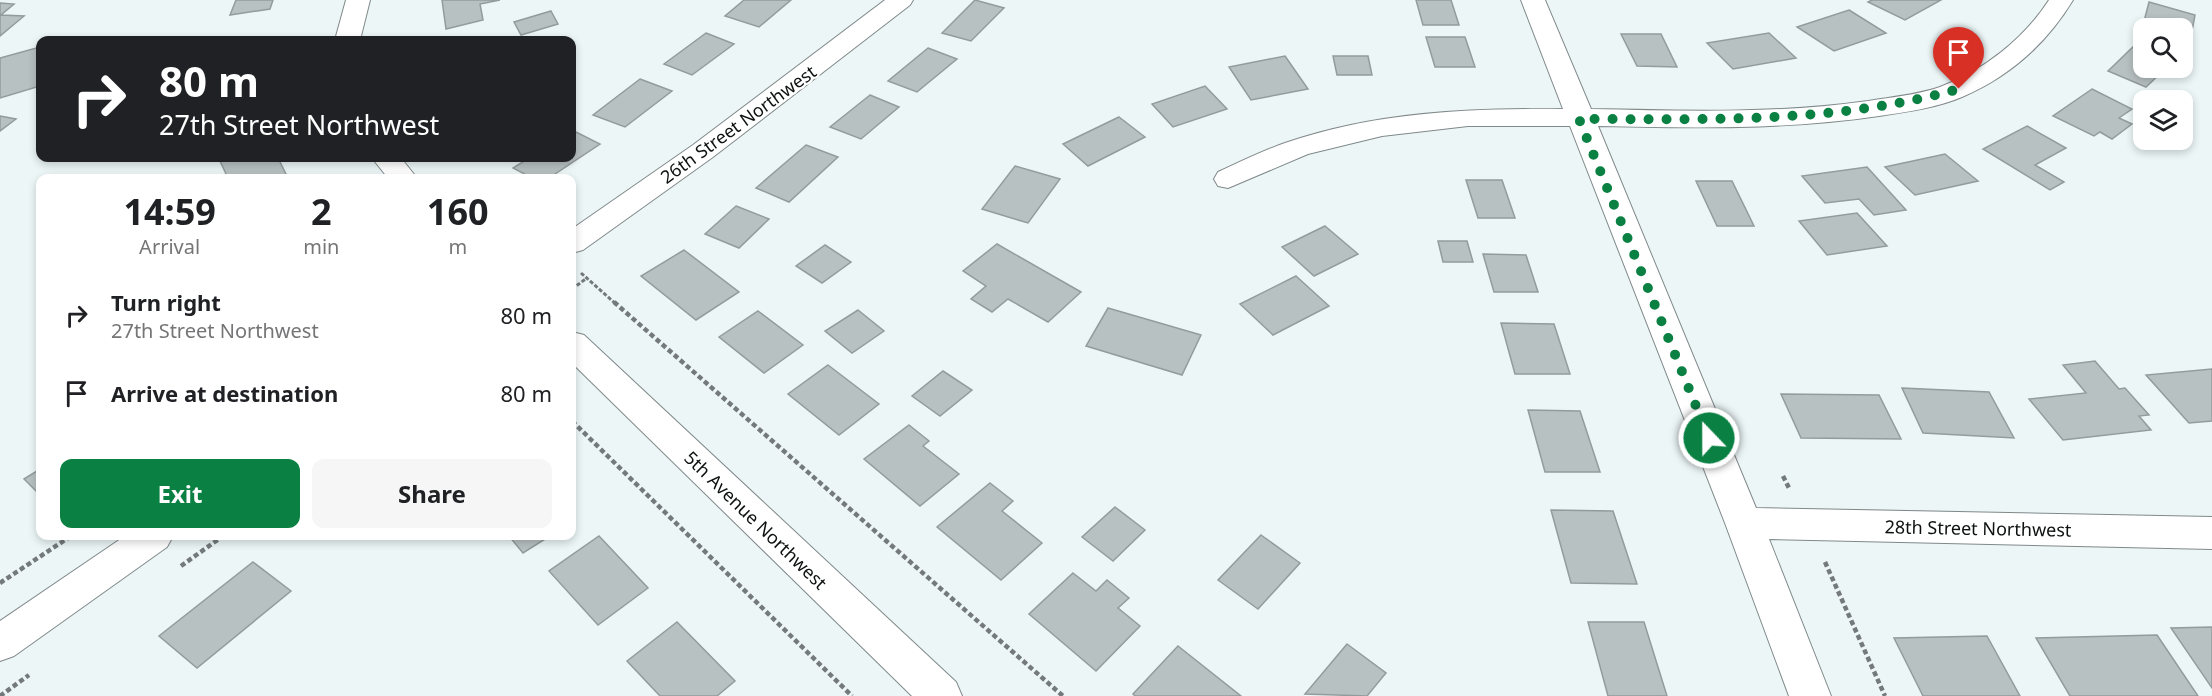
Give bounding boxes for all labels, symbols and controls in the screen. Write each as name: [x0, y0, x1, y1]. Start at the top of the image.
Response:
map controls: [2133, 18, 2193, 150]
button: search: [2133, 18, 2193, 78]
pin: [1933, 27, 1984, 89]
icon: arrive: [1942, 36, 1975, 69]
text: 80 m: [159, 52, 259, 109]
street label: 26th Street Northwest: [655, 59, 821, 189]
icon: right: [60, 60, 138, 138]
button: layers: [2133, 90, 2193, 150]
text: 27th Street Northwest: [159, 106, 439, 143]
text: 14:59: [123, 187, 216, 236]
text: 2: [311, 187, 332, 236]
text: 160: [427, 187, 489, 236]
text: Arrival: [139, 233, 200, 260]
text: min: [303, 233, 339, 260]
text: m: [448, 233, 467, 260]
text: Turn right: [111, 287, 221, 317]
icon: right: [60, 299, 93, 332]
text: 80 m: [501, 300, 552, 330]
text: 27th Street Northwest: [111, 317, 319, 344]
icon: arrive: [60, 377, 93, 410]
text: Arrive at destination: [111, 378, 338, 408]
text: 80 m: [501, 378, 552, 408]
position arrow: [1677, 406, 1741, 470]
street label: 5th Avenue Northwest: [679, 446, 833, 595]
button: Exit: [60, 459, 300, 528]
button: Share: [312, 459, 552, 528]
street label: 28th Street Northwest: [1884, 514, 2072, 542]

